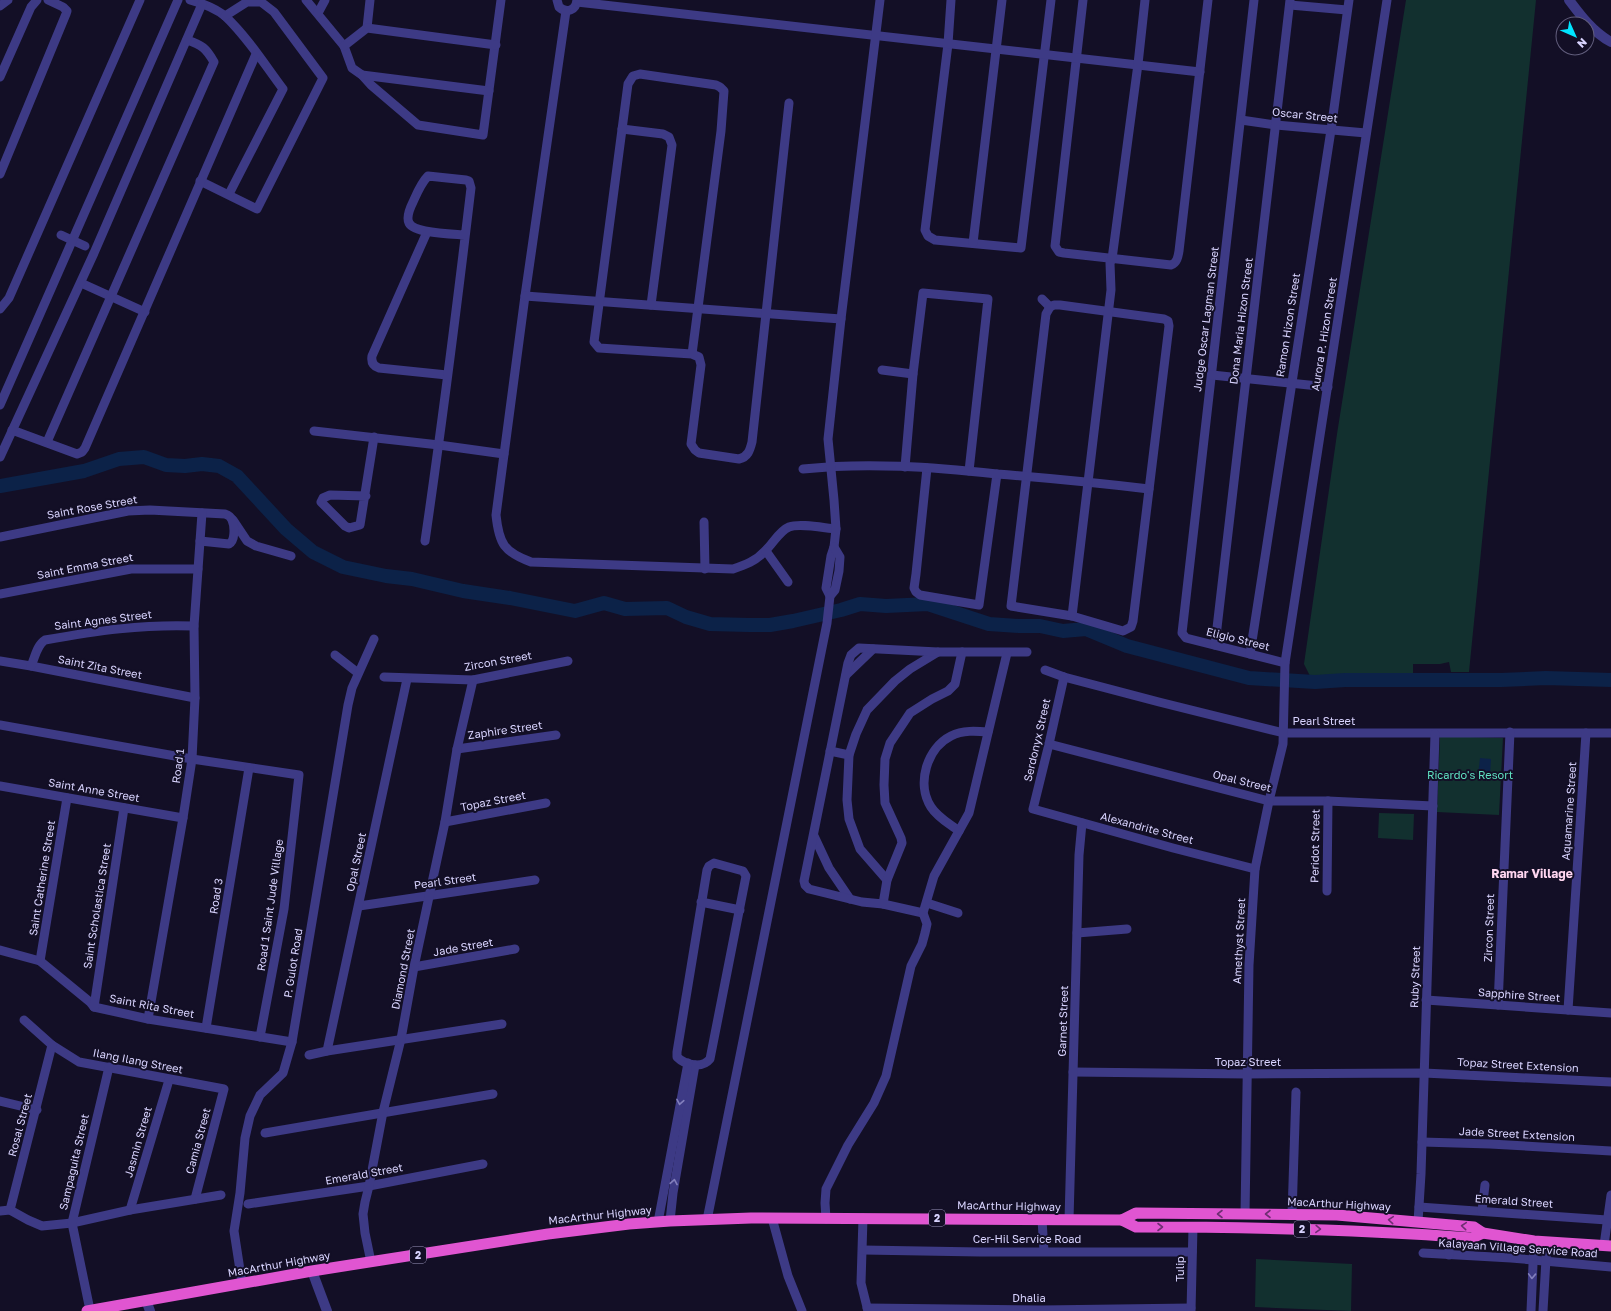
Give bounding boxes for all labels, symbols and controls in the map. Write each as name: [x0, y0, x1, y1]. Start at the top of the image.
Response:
north arrow: [1555, 16, 1595, 56]
text: N: [1575, 36, 1590, 51]
street label: Oscar Street: [1272, 105, 1338, 124]
street label: Judge Oscar Lagman Street: [1190, 246, 1221, 392]
street label: Dona Maria Hizon Street: [1226, 257, 1255, 385]
street label: Ramon Hizon Street: [1273, 272, 1302, 378]
street label: Aurora P. Hizon Street: [1308, 276, 1339, 392]
street label: Saint Rose Street: [46, 492, 138, 521]
street label: Saint Emma Street: [36, 550, 134, 581]
street label: Saint Agnes Street: [53, 607, 153, 632]
street label: Eligio Street: [1205, 624, 1271, 653]
street label: Zircon Street: [463, 648, 533, 673]
street label: Saint Zita Street: [57, 652, 143, 681]
street label: Serdonyx Street: [1021, 697, 1052, 783]
street label: Pearl Street: [1293, 714, 1355, 727]
street label: Zaphire Street: [467, 718, 543, 741]
street label: Road 1: [169, 748, 186, 784]
street label: Aquamarine Street: [1559, 761, 1578, 861]
street label: Opal Street: [1211, 767, 1273, 794]
park label: Ricardo's Resort: [1427, 768, 1513, 781]
street label: Saint Anne Street: [47, 775, 141, 804]
street label: Topaz Street: [459, 788, 527, 813]
street label: Alexandrite Street: [1099, 809, 1195, 846]
street label: Peridot Street: [1307, 809, 1322, 883]
street label: Saint Catherine Street: [26, 819, 57, 937]
street label: Opal Street: [343, 831, 368, 893]
street label: Road 1 Saint Jude Village: [254, 838, 285, 972]
street label: Saint Scholastica Street: [80, 842, 113, 970]
district label: Ramar Village: [1491, 866, 1573, 881]
street label: Pearl Street: [413, 870, 477, 891]
street label: Road 3: [206, 877, 225, 915]
street label: Zircon Street: [1481, 894, 1496, 962]
street label: Amethyst Street: [1230, 898, 1247, 984]
street label: P. Gulot Road: [281, 927, 304, 999]
street label: Diamond Street: [388, 927, 417, 1010]
street label: Jade Street: [432, 935, 494, 958]
street label: Ruby Street: [1407, 946, 1422, 1008]
street label: Garnet Street: [1055, 985, 1070, 1057]
street label: Sapphire Street: [1477, 985, 1561, 1004]
street label: Saint Rita Street: [108, 991, 196, 1020]
street label: Ilang Ilang Street: [92, 1045, 184, 1076]
street label: Topaz Street: [1215, 1055, 1281, 1068]
street label: Topaz Street Extension: [1457, 1055, 1579, 1074]
street label: Rosal Street: [5, 1092, 34, 1158]
one-way arrow: [677, 1098, 685, 1105]
street label: Jasmin Street: [121, 1105, 154, 1179]
street label: Camia Street: [182, 1106, 213, 1175]
street label: Sampaguita Street: [56, 1113, 91, 1211]
street label: Jade Street Extension: [1459, 1124, 1575, 1143]
street label: Emerald Street: [324, 1160, 404, 1187]
one-way arrow: [670, 1179, 678, 1185]
street label: Emerald Street: [1474, 1191, 1554, 1210]
street label: MacArthur Highway: [1287, 1194, 1391, 1213]
street label: MacArthur Highway: [957, 1198, 1061, 1213]
street label: MacArthur Highway: [548, 1203, 652, 1226]
road number: 2: [929, 1210, 945, 1226]
one-way arrow: [1217, 1210, 1223, 1218]
one-way arrow: [1265, 1210, 1271, 1218]
one-way arrow: [1388, 1215, 1394, 1224]
road number: 2: [1294, 1221, 1310, 1237]
one-way arrow: [1461, 1222, 1467, 1231]
one-way arrow: [1157, 1223, 1163, 1231]
one-way arrow: [1315, 1225, 1321, 1233]
street label: Cer-Hil Service Road: [973, 1232, 1081, 1245]
street label: Kalayaan Village Service Road: [1438, 1235, 1598, 1260]
road number: 2: [410, 1247, 426, 1263]
street label: MacArthur Highway: [227, 1248, 331, 1279]
street label: Tulip: [1173, 1256, 1186, 1282]
one-way arrow: [1528, 1273, 1536, 1279]
street label: Dhalia: [1012, 1291, 1046, 1304]

